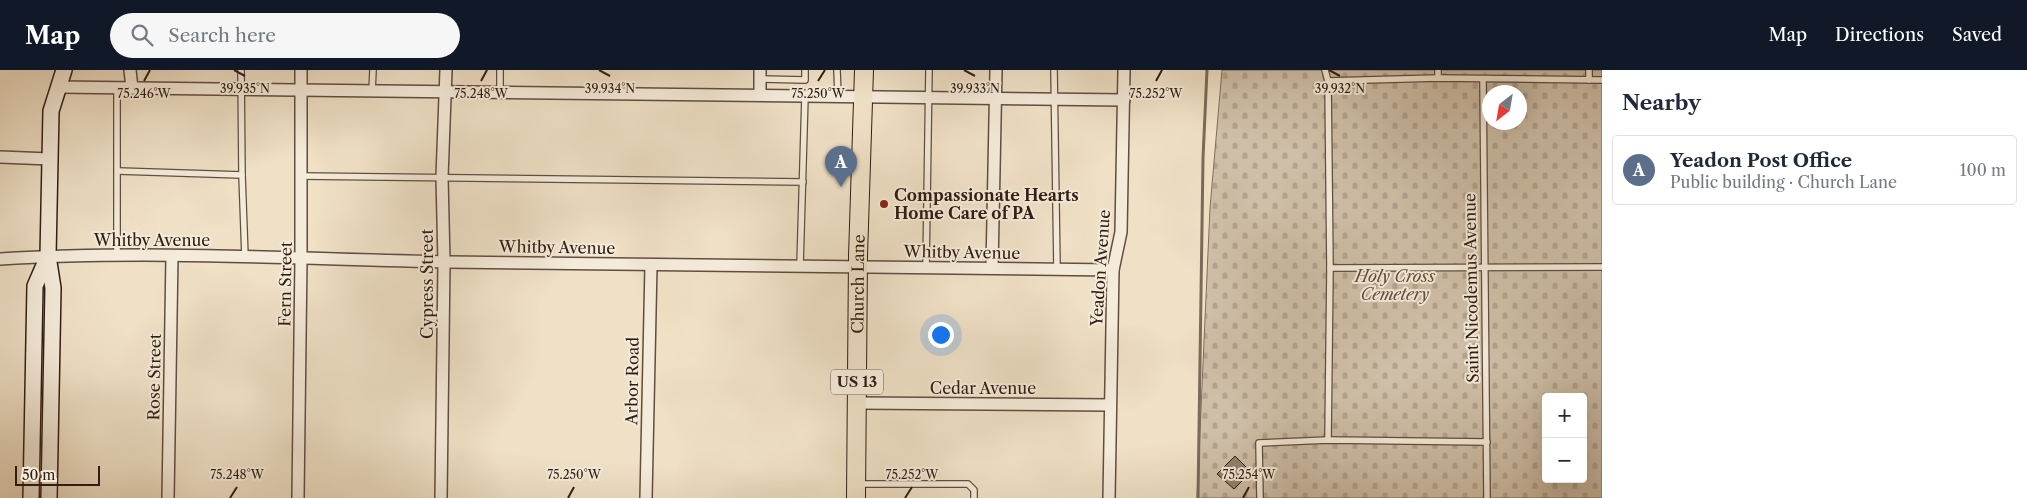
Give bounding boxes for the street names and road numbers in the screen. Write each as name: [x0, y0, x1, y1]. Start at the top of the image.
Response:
street label: Saint Nicodemus Avenue: [1459, 193, 1483, 383]
street label: Yeadon Avenue: [1086, 209, 1114, 328]
street label: Cypress Street: [417, 229, 437, 339]
street label: Whitby Avenue: [93, 230, 210, 250]
street label: Church Lane: [847, 234, 869, 334]
street label: Whitby Avenue: [498, 236, 616, 258]
street label: Fern Street: [274, 241, 296, 327]
street label: Whitby Avenue: [903, 241, 1021, 263]
street label: Rose Street: [143, 333, 165, 421]
street label: Arbor Road: [621, 336, 643, 426]
road number: US 13: [831, 370, 883, 394]
street label: Cedar Avenue: [930, 378, 1036, 398]

